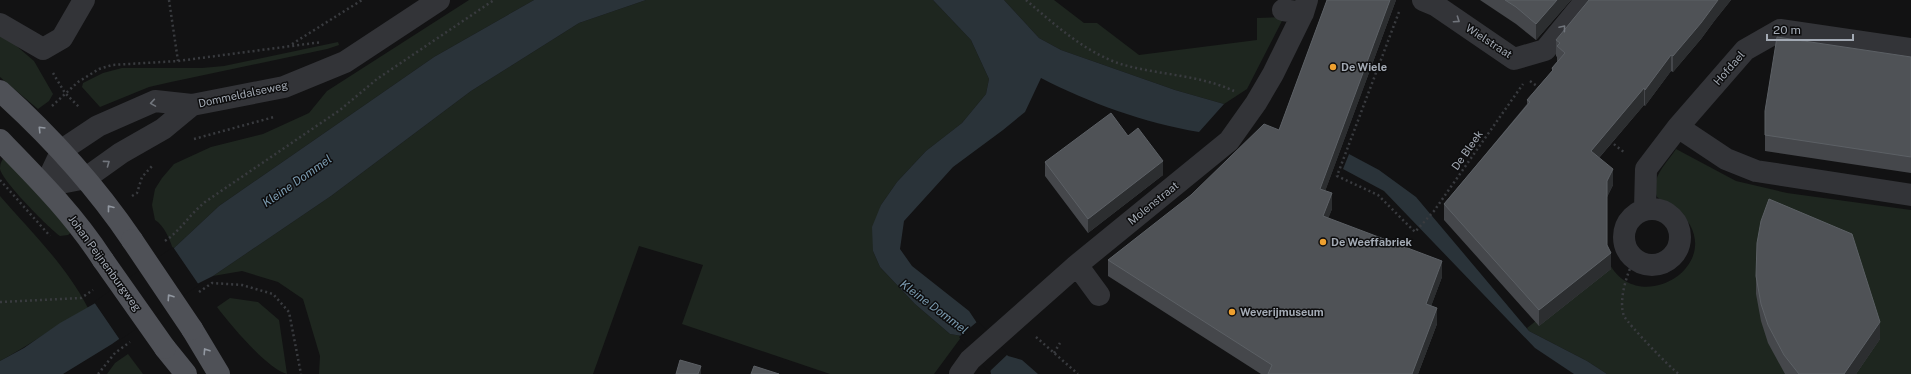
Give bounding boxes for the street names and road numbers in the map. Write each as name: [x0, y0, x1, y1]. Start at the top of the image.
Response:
street label: Wielstraat: [1464, 22, 1514, 60]
street label: Hofdael: [1711, 49, 1747, 87]
street label: Dommeldalseweg: [197, 79, 289, 109]
street label: De Bleek: [1449, 128, 1485, 172]
street label: Molenstraat: [1125, 179, 1181, 227]
street label: Johan Peijnenburgweg: [66, 213, 144, 313]

